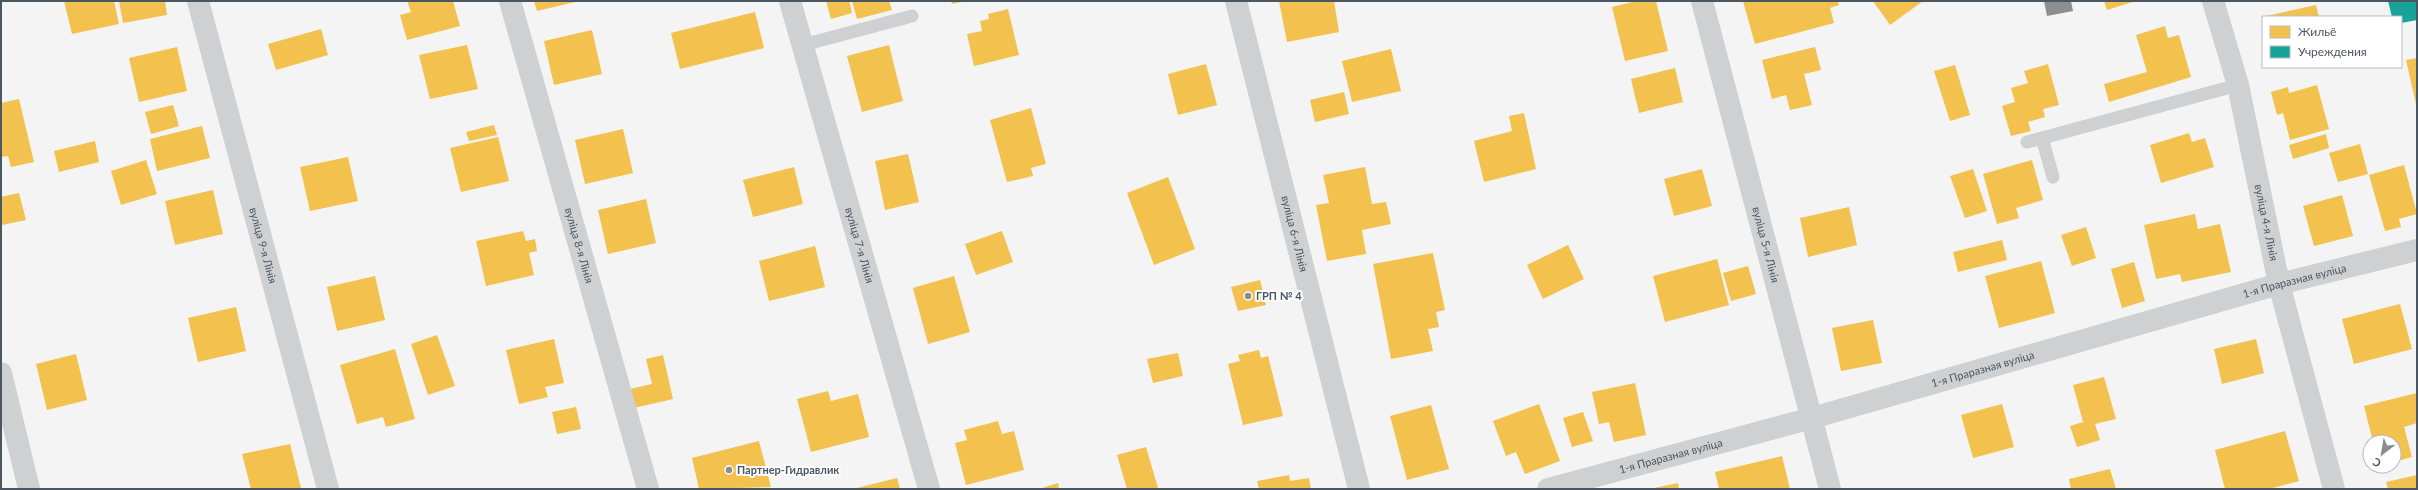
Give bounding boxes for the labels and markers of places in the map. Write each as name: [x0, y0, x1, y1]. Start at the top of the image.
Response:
place label: ГРП № 4: [1256, 289, 1302, 302]
marker: ГРП № 4: [1243, 291, 1253, 301]
place label: Партнер-Гидравлик: [737, 463, 839, 476]
marker: Партнер-Гидравлик: [724, 465, 734, 475]

